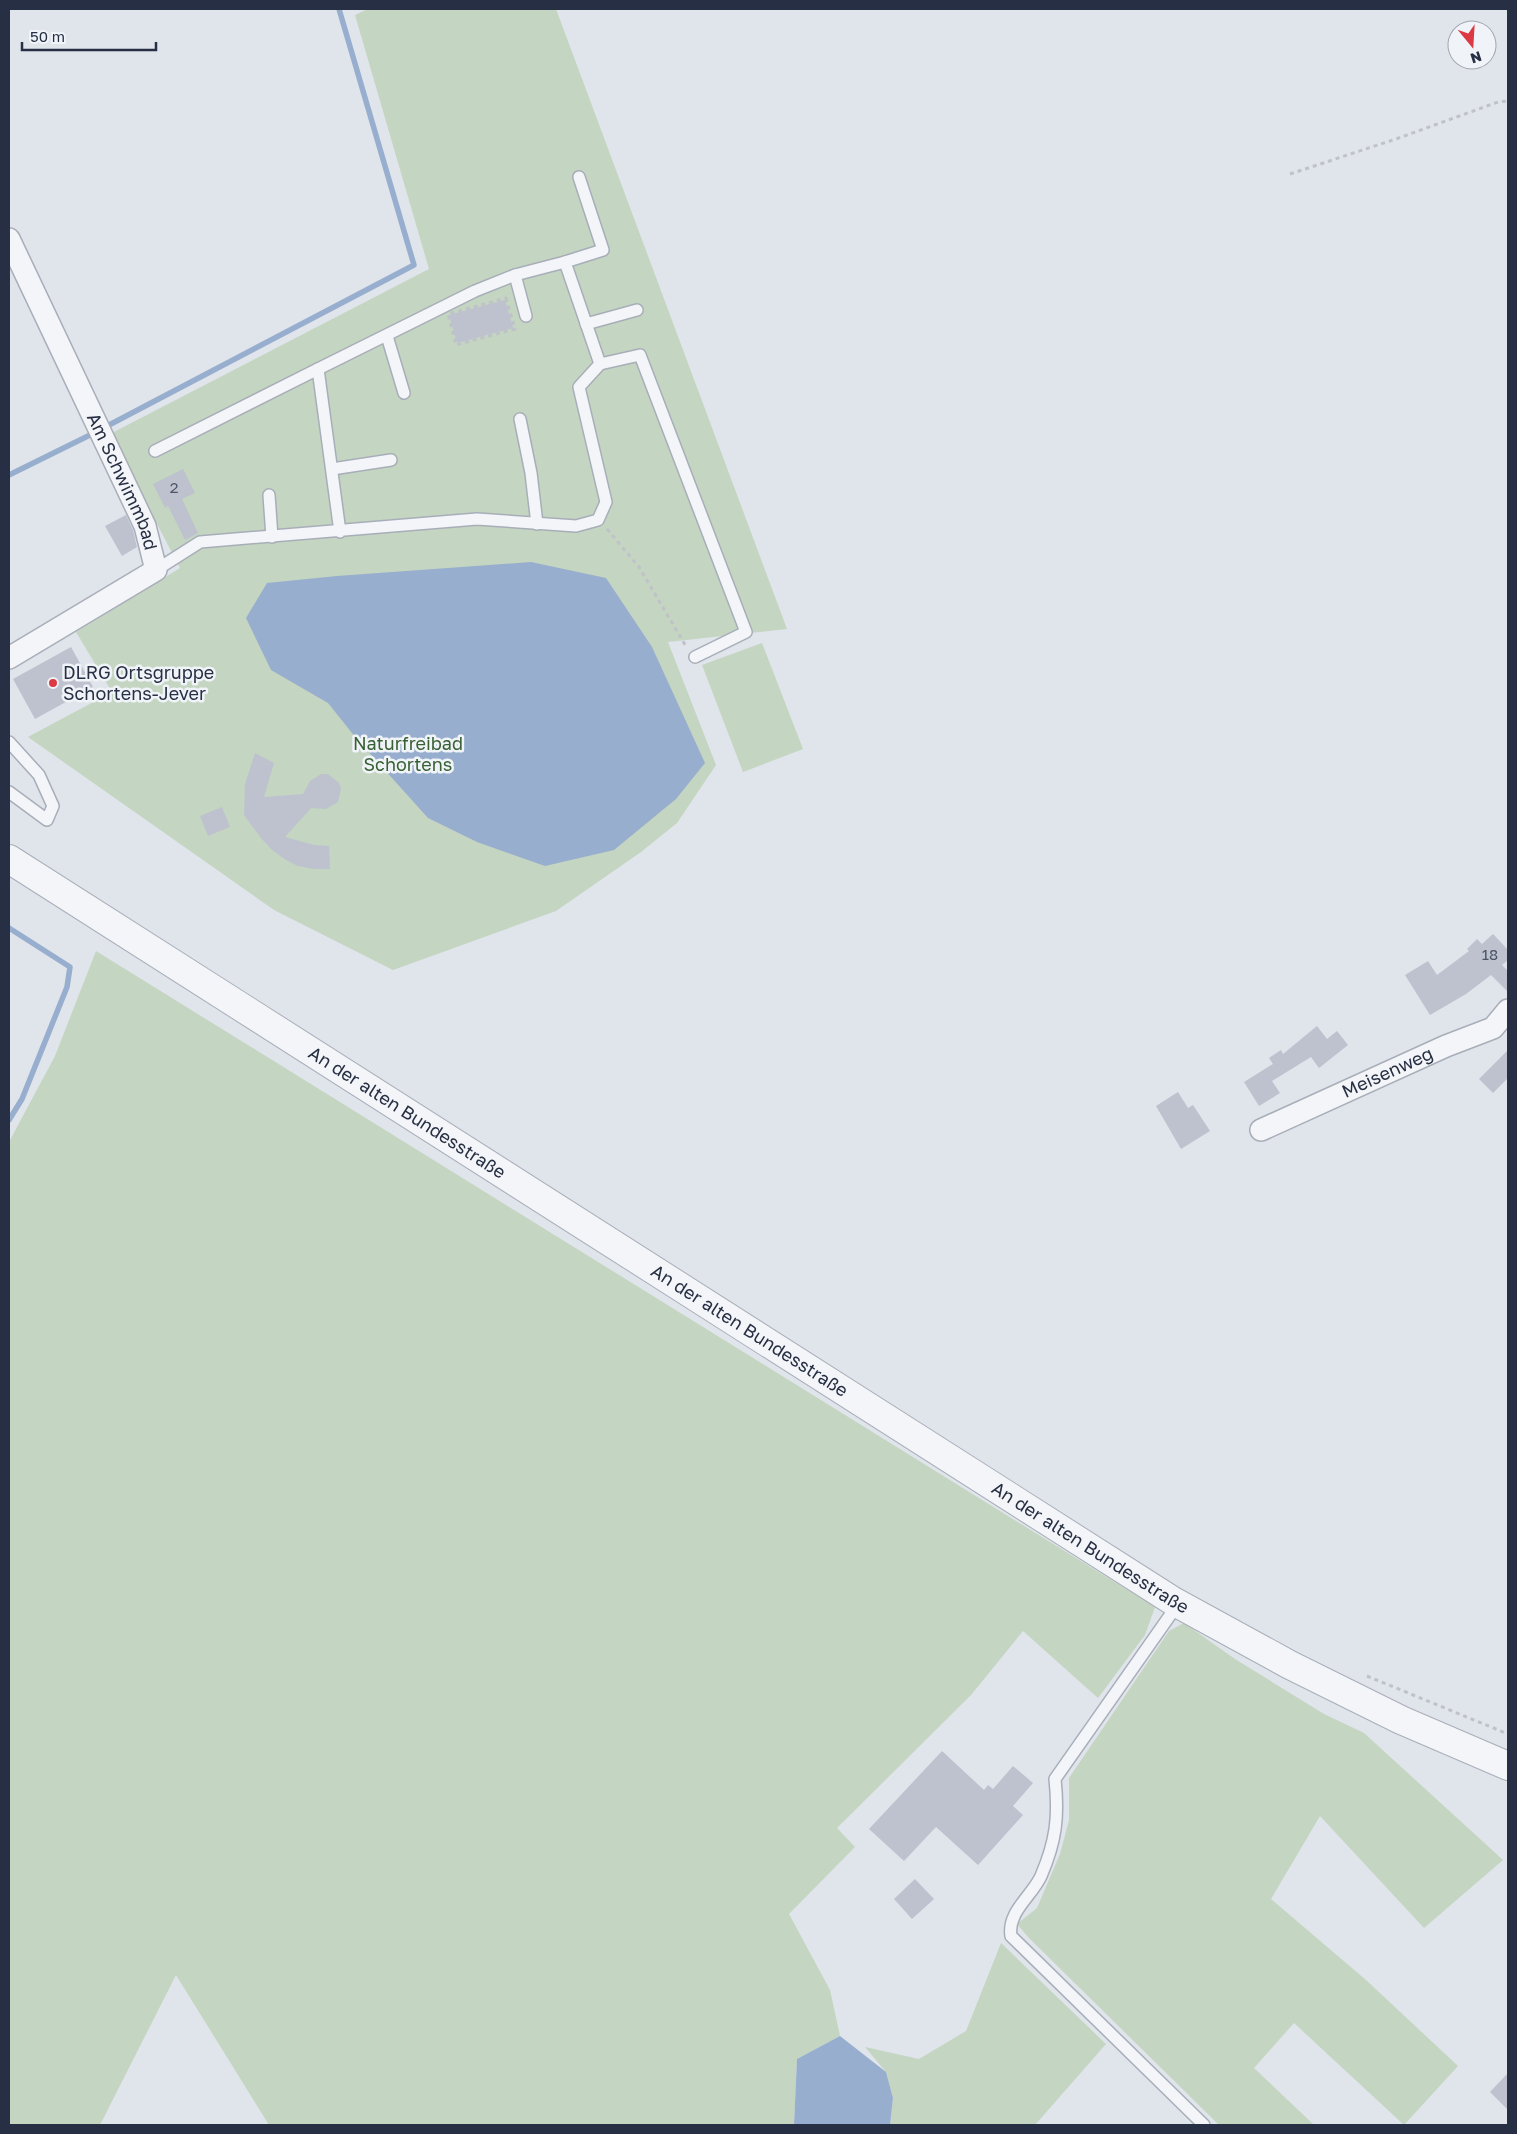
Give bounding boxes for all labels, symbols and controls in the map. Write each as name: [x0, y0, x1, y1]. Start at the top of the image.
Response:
scale bar: [22, 20, 156, 52]
north arrow: [1447, 20, 1497, 70]
text: 50 m: [30, 27, 65, 45]
text: N: [1468, 48, 1484, 68]
street label: Am Schwimmbad: [83, 409, 163, 552]
house number: 2: [170, 478, 178, 496]
place label: DLRG Ortsgruppe Schortens-Jever: [63, 661, 214, 704]
marker: DLRG Ortsgruppe Schortens-Jever: [47, 677, 59, 689]
park label: Naturfreibad Schortens: [353, 732, 463, 775]
house number: 18: [1482, 945, 1498, 963]
street label: An der alten Bundesstraße: [305, 1041, 510, 1183]
street label: Meisenweg: [1338, 1041, 1436, 1102]
street label: An der alten Bundesstraße: [647, 1259, 852, 1401]
street label: An der alten Bundesstraße: [988, 1476, 1193, 1618]

